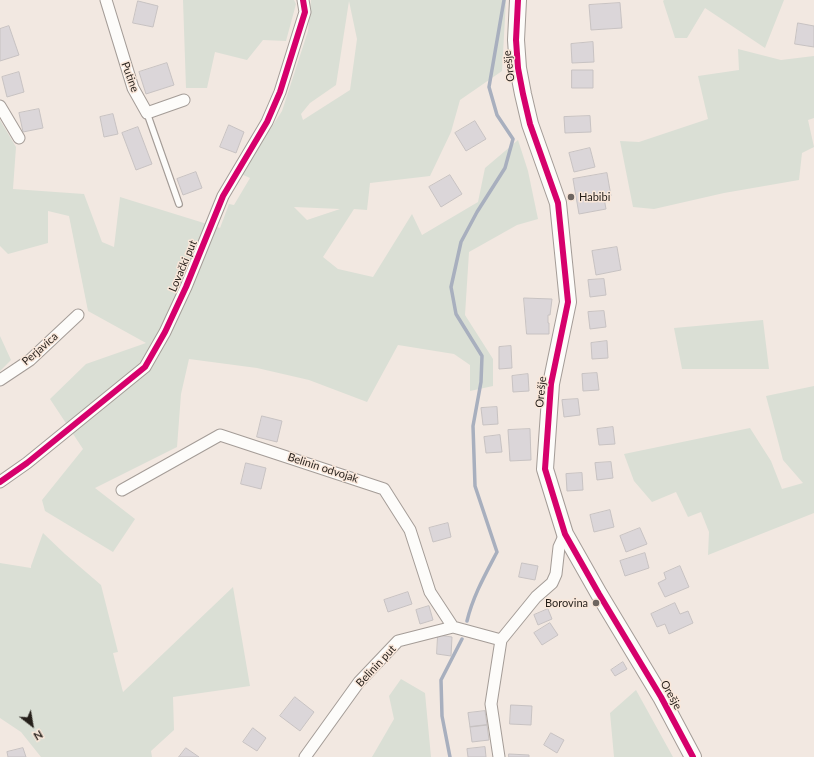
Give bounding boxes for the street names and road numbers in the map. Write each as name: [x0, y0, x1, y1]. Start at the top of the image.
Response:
street label: Orešje: [501, 50, 517, 82]
street label: Putine: [118, 60, 142, 94]
street label: Lovački put: [166, 238, 200, 294]
street label: Perjavica: [19, 330, 61, 368]
street label: Orešje: [533, 376, 549, 408]
street label: Belinin odvojak: [286, 450, 360, 486]
street label: Belinin put: [353, 642, 399, 690]
street label: Orešje: [658, 678, 684, 712]

